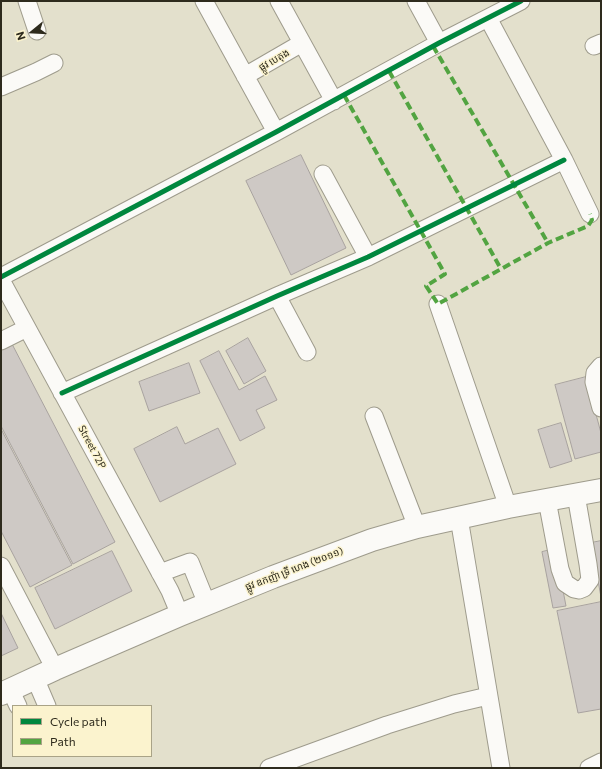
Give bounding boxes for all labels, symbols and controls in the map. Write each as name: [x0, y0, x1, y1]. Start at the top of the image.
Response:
north arrow: [12, 12, 52, 52]
text: N: [13, 30, 28, 42]
street label: ផ្លូវ បេតុង: [257, 46, 291, 74]
street label: Street 72P: [76, 423, 108, 471]
street label: ផ្លូវ ឧកញ៉ា ទ្រី ហេង (២០១១): [243, 545, 345, 593]
legend: [12, 705, 152, 757]
text: Cycle path: [50, 714, 107, 728]
text: Path: [50, 734, 76, 748]

